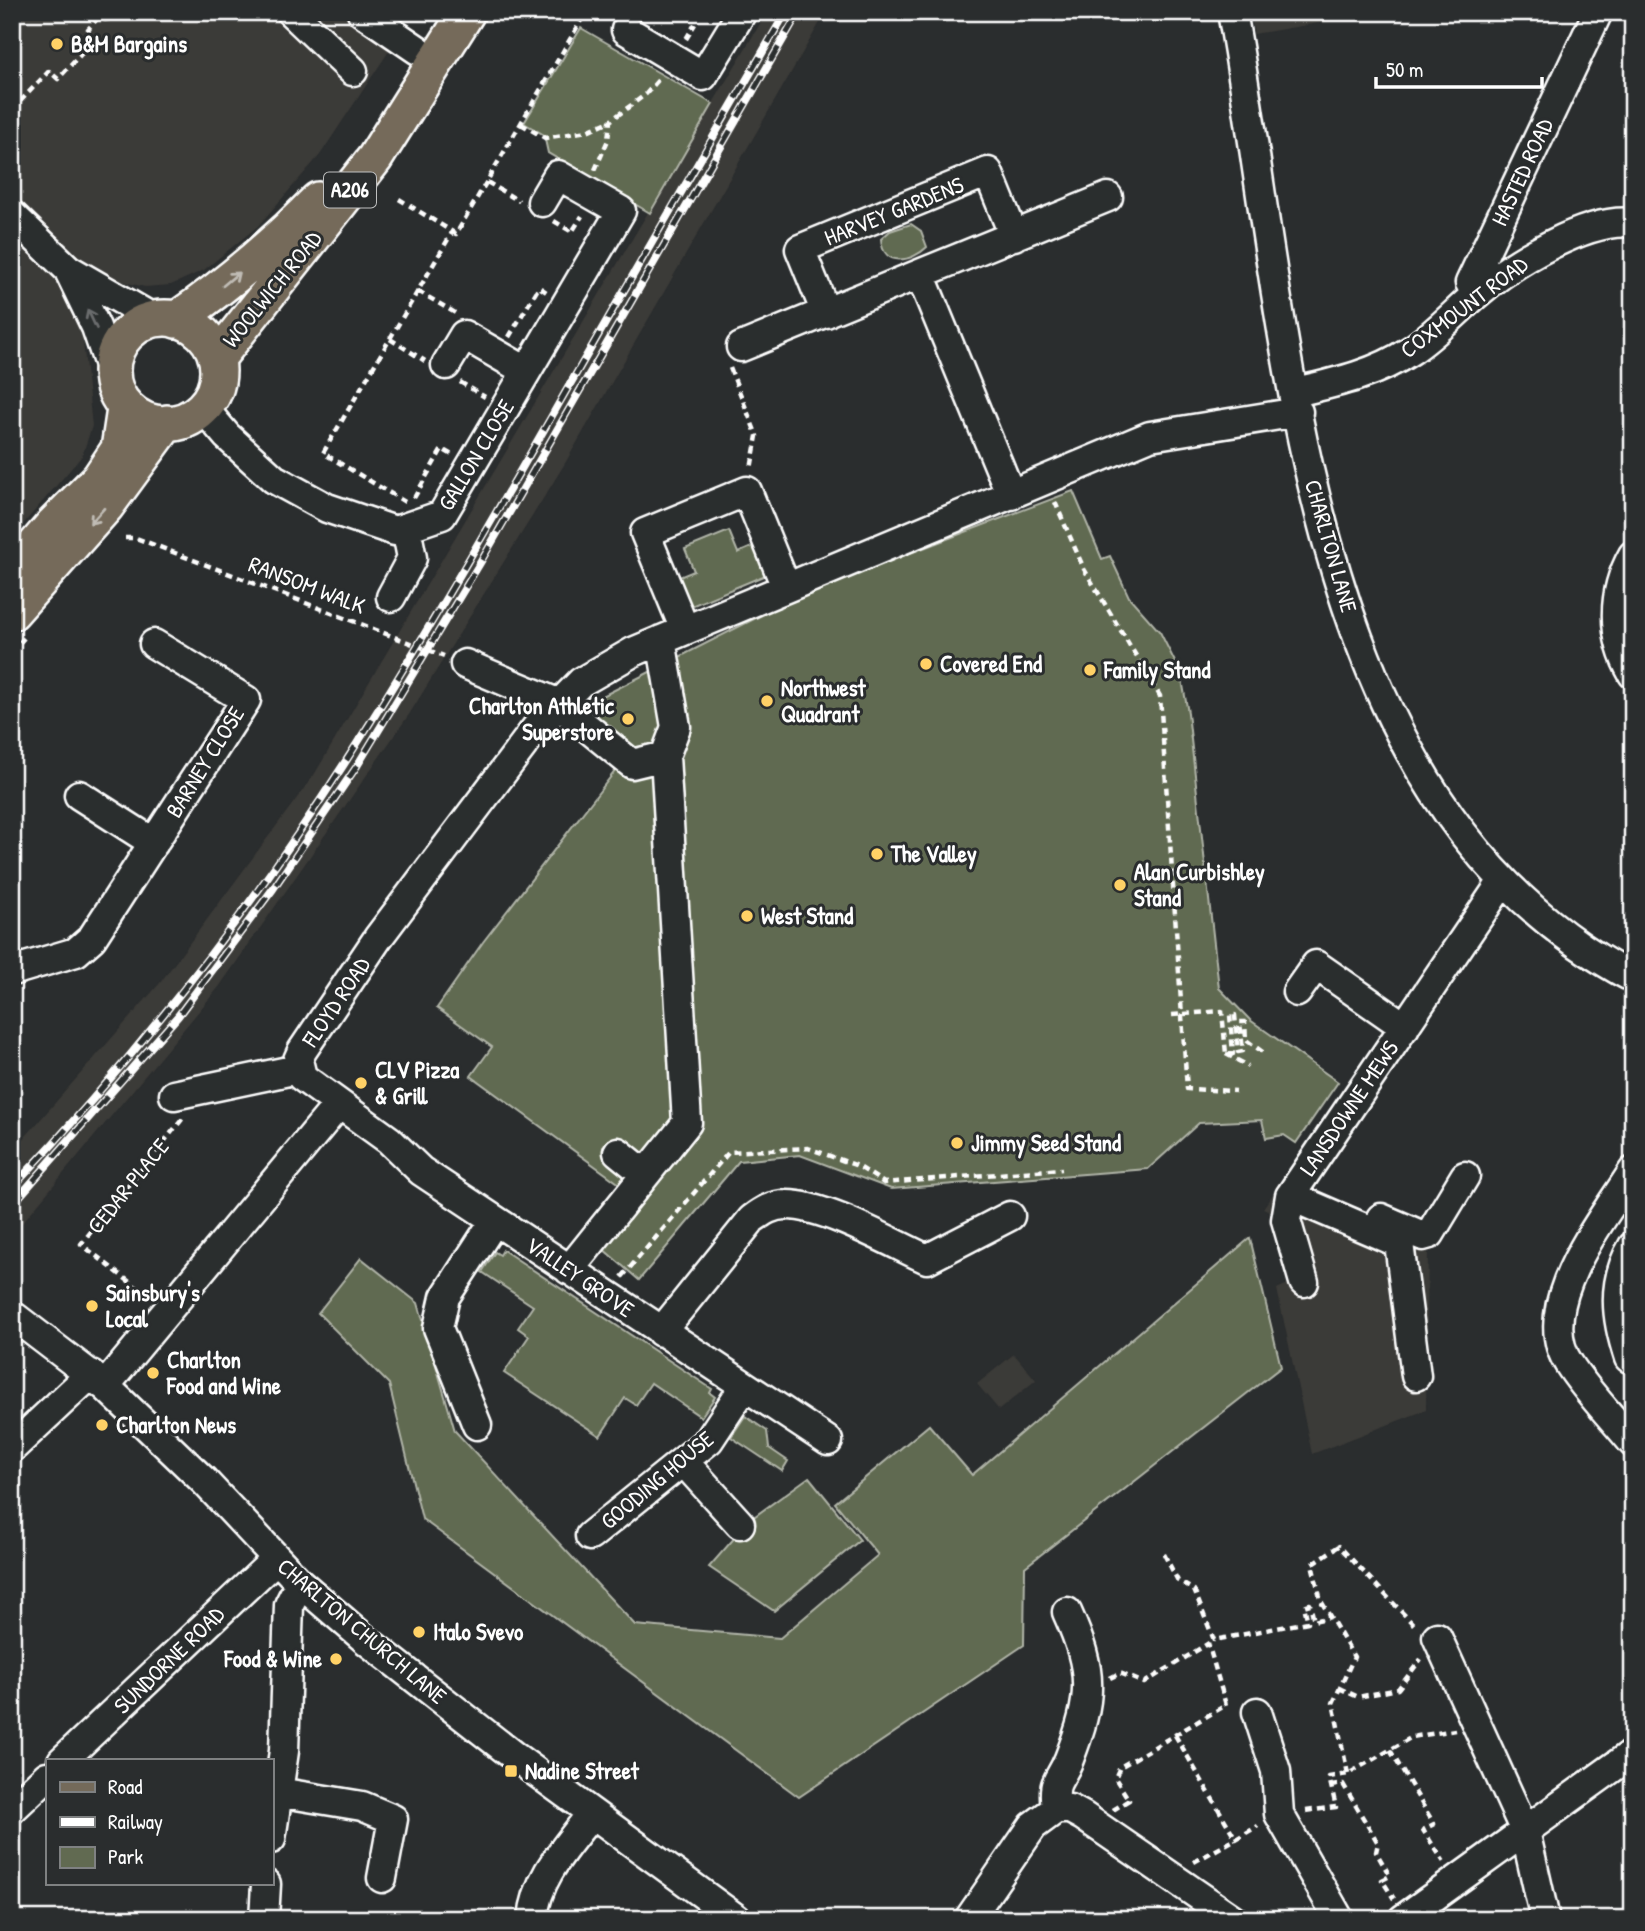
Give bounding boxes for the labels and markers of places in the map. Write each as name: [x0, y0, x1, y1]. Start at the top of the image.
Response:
place label: B&M Bargains: [71, 28, 187, 60]
marker: B&M Bargains: [49, 36, 65, 52]
place label: Covered End: [940, 648, 1042, 679]
place label: Family Stand: [1103, 654, 1210, 686]
marker: Covered End: [918, 656, 934, 672]
marker: Family Stand: [1082, 662, 1098, 678]
place label: Northwest Quadrant: [781, 672, 867, 729]
place label: Charlton Athletic Superstore: [469, 690, 615, 748]
marker: Northwest Quadrant: [759, 693, 775, 709]
marker: Charlton Athletic Superstore: [620, 711, 636, 727]
place label: The Valley: [890, 838, 977, 870]
marker: The Valley: [869, 846, 885, 862]
place label: Alan Curbishley Stand: [1134, 856, 1265, 913]
marker: Alan Curbishley Stand: [1112, 877, 1128, 893]
place label: West Stand: [761, 900, 853, 931]
marker: West Stand: [739, 908, 755, 924]
place label: CLV Pizza & Grill: [375, 1054, 459, 1111]
marker: CLV Pizza & Grill: [353, 1075, 369, 1091]
place label: Jimmy Seed Stand: [971, 1127, 1121, 1159]
marker: Jimmy Seed Stand: [949, 1135, 965, 1151]
place label: Sainsbury's Local: [106, 1277, 200, 1334]
marker: Sainsbury's Local: [84, 1298, 100, 1314]
place label: Charlton Food and Wine: [166, 1344, 282, 1401]
marker: Charlton Food and Wine: [145, 1365, 161, 1381]
place label: Charlton News: [116, 1409, 236, 1440]
marker: Charlton News: [94, 1417, 110, 1433]
place label: Italo Svevo: [433, 1616, 524, 1647]
marker: Italo Svevo: [411, 1624, 427, 1640]
place label: Food & Wine: [223, 1643, 323, 1674]
marker: Food & Wine: [328, 1651, 344, 1667]
place label: Nadine Street: [525, 1755, 640, 1786]
marker: Nadine Street: [503, 1763, 519, 1779]

